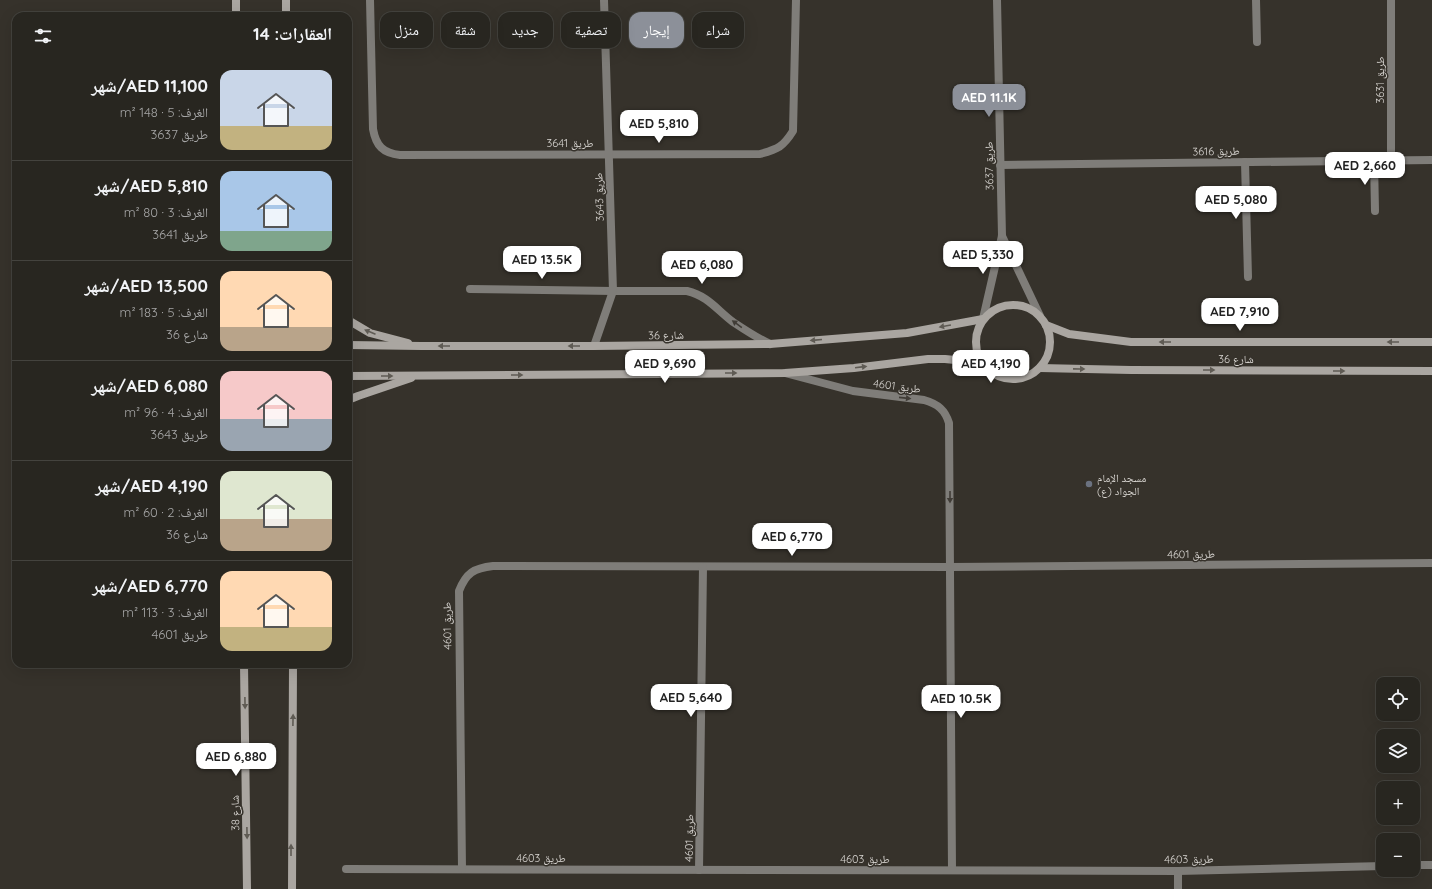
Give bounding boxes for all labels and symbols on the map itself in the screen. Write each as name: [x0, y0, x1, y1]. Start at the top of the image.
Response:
street label: طريق 3631: [1373, 56, 1387, 104]
pin: AED 11.1K: [943, 84, 1035, 118]
pin: AED 5,810: [613, 110, 705, 144]
street label: طريق 3641: [546, 136, 594, 150]
street label: طريق 3637: [982, 142, 996, 190]
street label: طريق 3616: [1192, 144, 1240, 158]
pin: AED 2,660: [1319, 152, 1411, 186]
street label: طريق 3643: [591, 172, 607, 222]
pin: AED 5,080: [1190, 186, 1282, 220]
pin: AED 5,330: [937, 241, 1029, 275]
pin: AED 13.5K: [496, 246, 588, 280]
pin: AED 6,080: [656, 251, 748, 285]
pin: AED 7,910: [1194, 298, 1286, 332]
one-way arrow: [731, 320, 742, 328]
one-way arrow: [939, 323, 951, 329]
one-way arrow: [364, 328, 376, 335]
street label: شارع 36: [648, 328, 684, 342]
one-way arrow: [810, 337, 822, 344]
one-way arrow: [1158, 339, 1171, 345]
one-way arrow: [1386, 339, 1399, 345]
one-way arrow: [437, 343, 450, 349]
one-way arrow: [567, 343, 580, 349]
pin: AED 9,690: [619, 350, 711, 384]
pin: AED 4,190: [945, 350, 1037, 384]
street label: شارع 36: [1218, 352, 1254, 366]
one-way arrow: [855, 364, 867, 370]
one-way arrow: [1073, 366, 1086, 372]
one-way arrow: [1203, 367, 1216, 373]
one-way arrow: [1333, 368, 1346, 374]
one-way arrow: [725, 370, 738, 376]
one-way arrow: [511, 372, 524, 378]
one-way arrow: [381, 373, 394, 379]
street label: طريق 4601: [872, 376, 922, 396]
one-way arrow: [899, 395, 911, 401]
place label: مسجد الإمام الجواد (ع): [1097, 471, 1146, 498]
marker: مسجد الإمام الجواد (ع): [1084, 479, 1094, 489]
one-way arrow: [947, 491, 953, 504]
pin: AED 6,770: [746, 523, 838, 557]
street label: طريق 4601: [1167, 547, 1215, 561]
street label: طريق 4601: [440, 602, 454, 650]
pin: AED 5,640: [645, 684, 737, 718]
pin: AED 10.5K: [915, 685, 1007, 719]
one-way arrow: [242, 697, 248, 710]
one-way arrow: [290, 713, 296, 726]
pin: AED 6,880: [190, 743, 282, 777]
street label: شارع 38: [228, 795, 242, 831]
street label: طريق 4601: [682, 814, 696, 862]
one-way arrow: [243, 827, 250, 839]
one-way arrow: [288, 844, 295, 856]
street label: طريق 4603: [516, 851, 566, 865]
street label: طريق 4603: [840, 852, 890, 866]
street label: طريق 4603: [1164, 852, 1214, 866]

